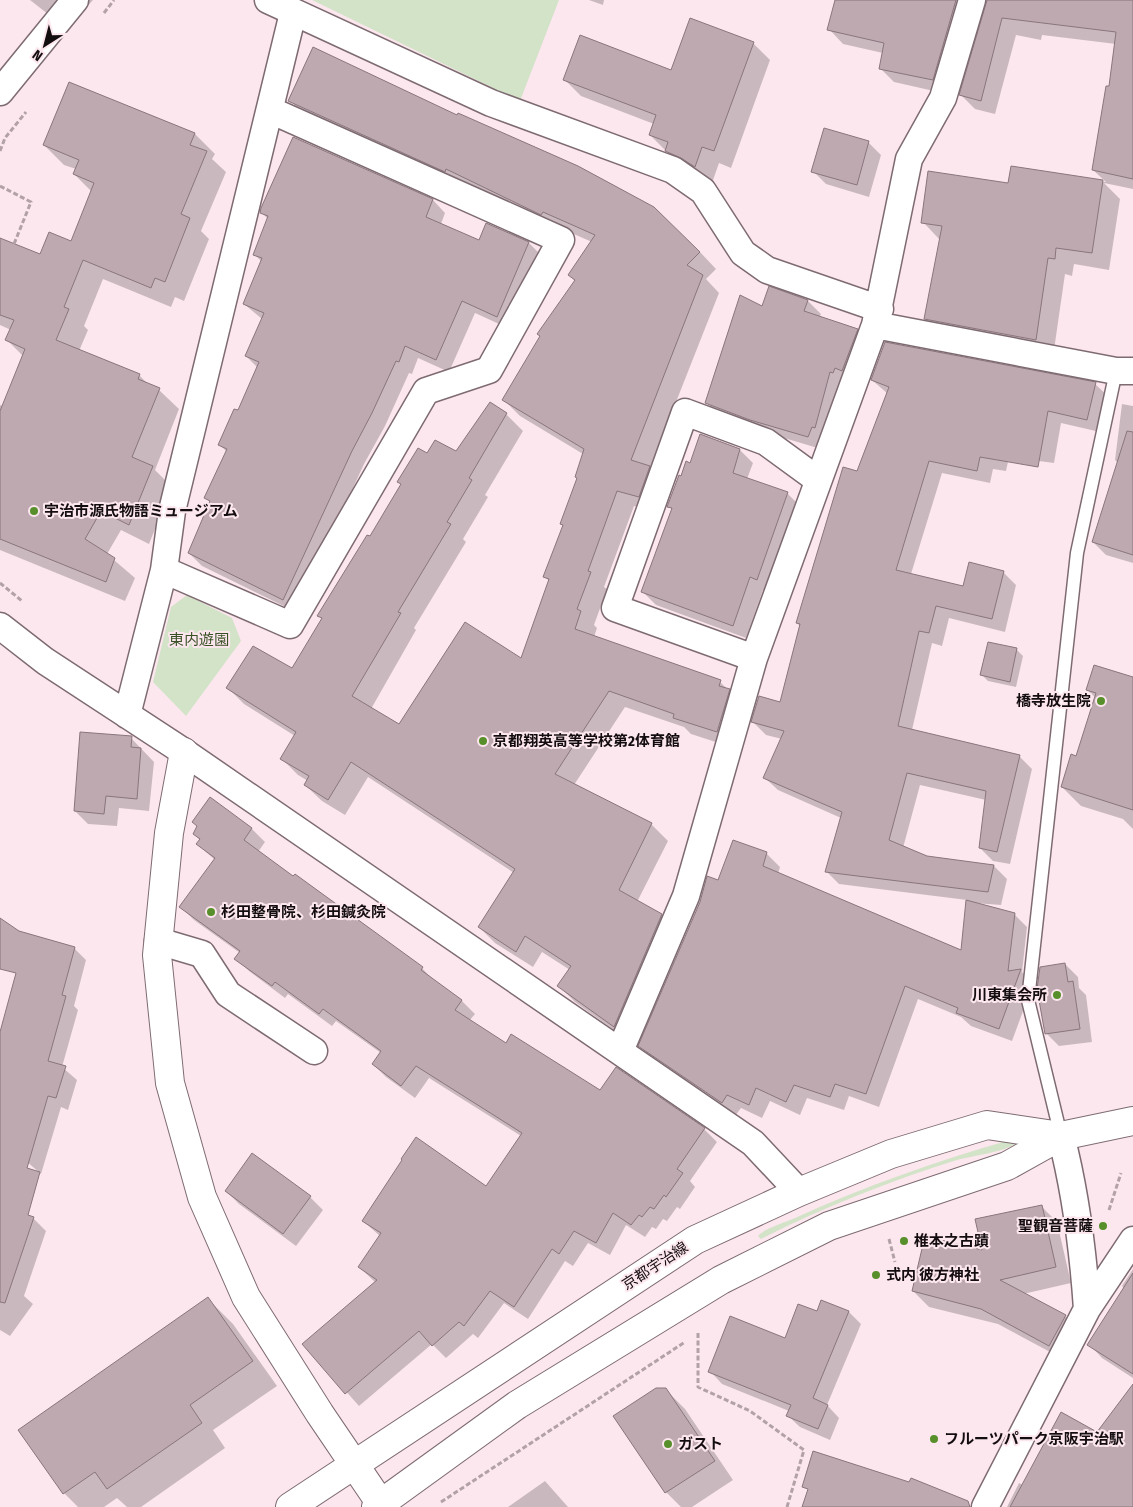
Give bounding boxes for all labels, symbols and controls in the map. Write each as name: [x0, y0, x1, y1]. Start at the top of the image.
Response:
north arrow: [20, 20, 70, 70]
text: N: [29, 46, 46, 64]
place label: 宇治市源氏物語ミュージアム: [44, 502, 238, 520]
marker: 宇治市源氏物語ミュージアム: [28, 505, 40, 517]
park label: 東内遊園: [169, 631, 229, 649]
place label: 橋寺放生院: [1016, 692, 1091, 710]
marker: 橋寺放生院: [1095, 695, 1107, 707]
place label: 京都翔英高等学校第2体育館: [493, 732, 680, 750]
marker: 京都翔英高等学校第2体育館: [477, 735, 489, 747]
place label: 杉田整骨院、杉田鍼灸院: [221, 903, 386, 921]
marker: 杉田整骨院、杉田鍼灸院: [205, 906, 217, 918]
place label: 川東集会所: [972, 986, 1047, 1004]
marker: 川東集会所: [1051, 989, 1063, 1001]
place label: 聖観音菩薩: [1018, 1217, 1093, 1235]
marker: 聖観音菩薩: [1097, 1220, 1109, 1232]
place label: 椎本之古蹟: [914, 1232, 989, 1250]
marker: 椎本之古蹟: [898, 1235, 910, 1247]
street label: 京都宇治線: [619, 1238, 691, 1294]
place label: 式内 彼方神社: [886, 1266, 979, 1284]
marker: 式内 彼方神社: [870, 1269, 882, 1281]
place label: フルーツパーク京阪宇治駅: [944, 1430, 1124, 1448]
marker: フルーツパーク京阪宇治駅: [928, 1433, 940, 1445]
place label: ガスト: [678, 1435, 723, 1453]
marker: ガスト: [662, 1438, 674, 1450]

